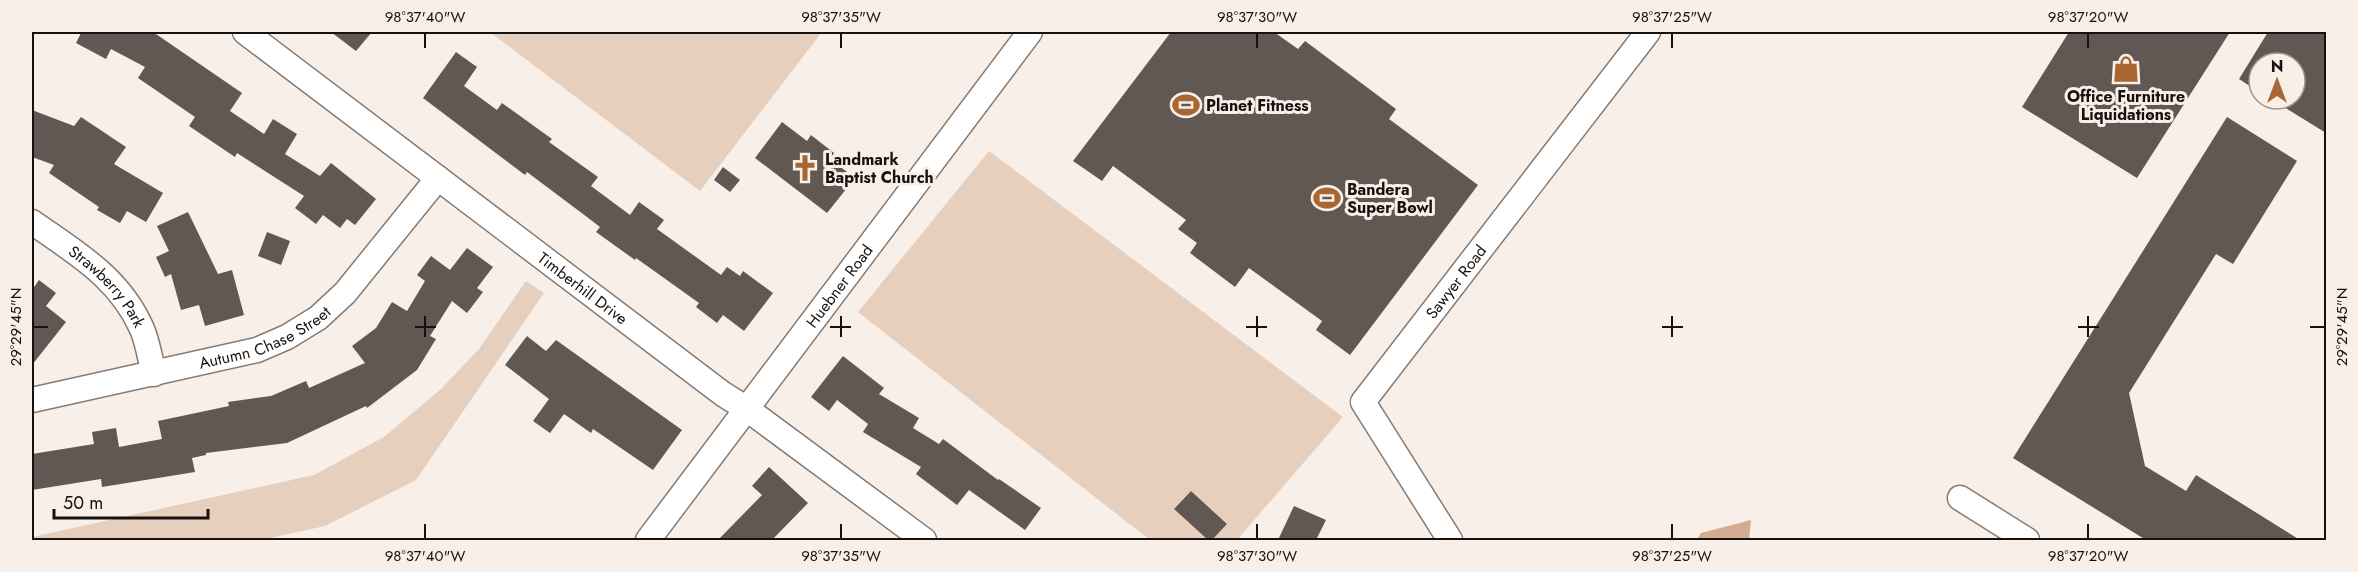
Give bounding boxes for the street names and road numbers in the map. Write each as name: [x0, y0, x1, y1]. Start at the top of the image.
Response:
street label: Huebner Road: [800, 239, 878, 332]
street label: Strawberry Park: [64, 240, 152, 332]
street label: Sawyer Road: [1420, 240, 1492, 323]
street label: Timberhill Drive: [533, 246, 633, 330]
street label: Autumn Chase Street: [197, 301, 336, 374]

